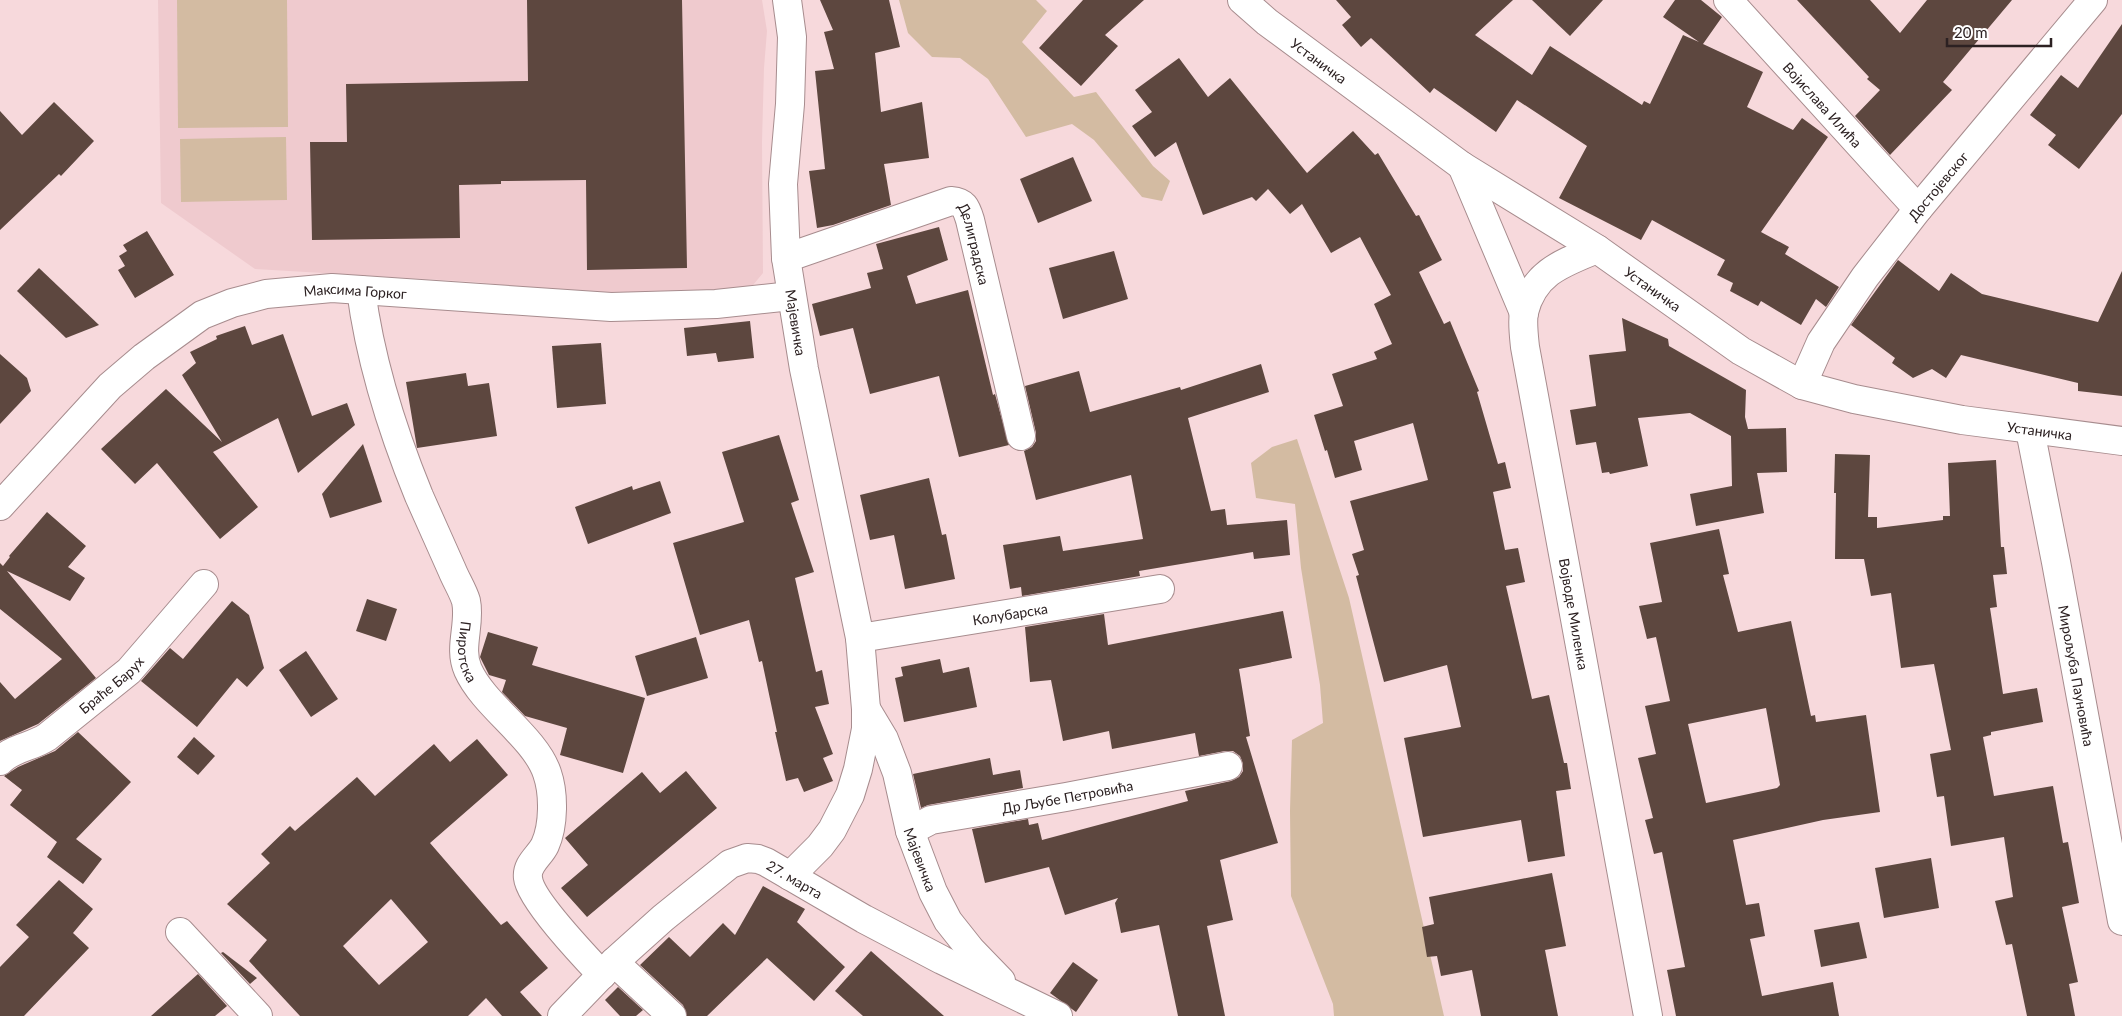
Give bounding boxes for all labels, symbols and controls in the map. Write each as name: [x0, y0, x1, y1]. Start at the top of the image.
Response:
scale bar: [1947, 15, 2051, 47]
text: 20 m: [1954, 23, 1988, 41]
street label: Устаничка: [1288, 34, 1350, 87]
street label: Војислава Илића: [1780, 58, 1866, 151]
street label: Достојевског: [1904, 148, 1971, 224]
street label: Делиградска: [955, 199, 993, 286]
street label: Устаничка: [1621, 263, 1685, 314]
street label: Максима Горког: [303, 279, 408, 302]
street label: Мајевичка: [783, 288, 810, 357]
street label: Устаничка: [2006, 417, 2073, 443]
street label: Војводе Миленка: [1556, 557, 1592, 671]
street label: Колубарска: [971, 599, 1049, 628]
street label: Мирољуба Пауновића: [2056, 604, 2098, 748]
street label: Пиротска: [456, 621, 481, 685]
street label: Браће Барух: [75, 652, 147, 717]
street label: Др Љубе Петровића: [1000, 776, 1134, 816]
street label: Мајевичка: [901, 825, 940, 894]
street label: 27. марта: [764, 856, 826, 902]

